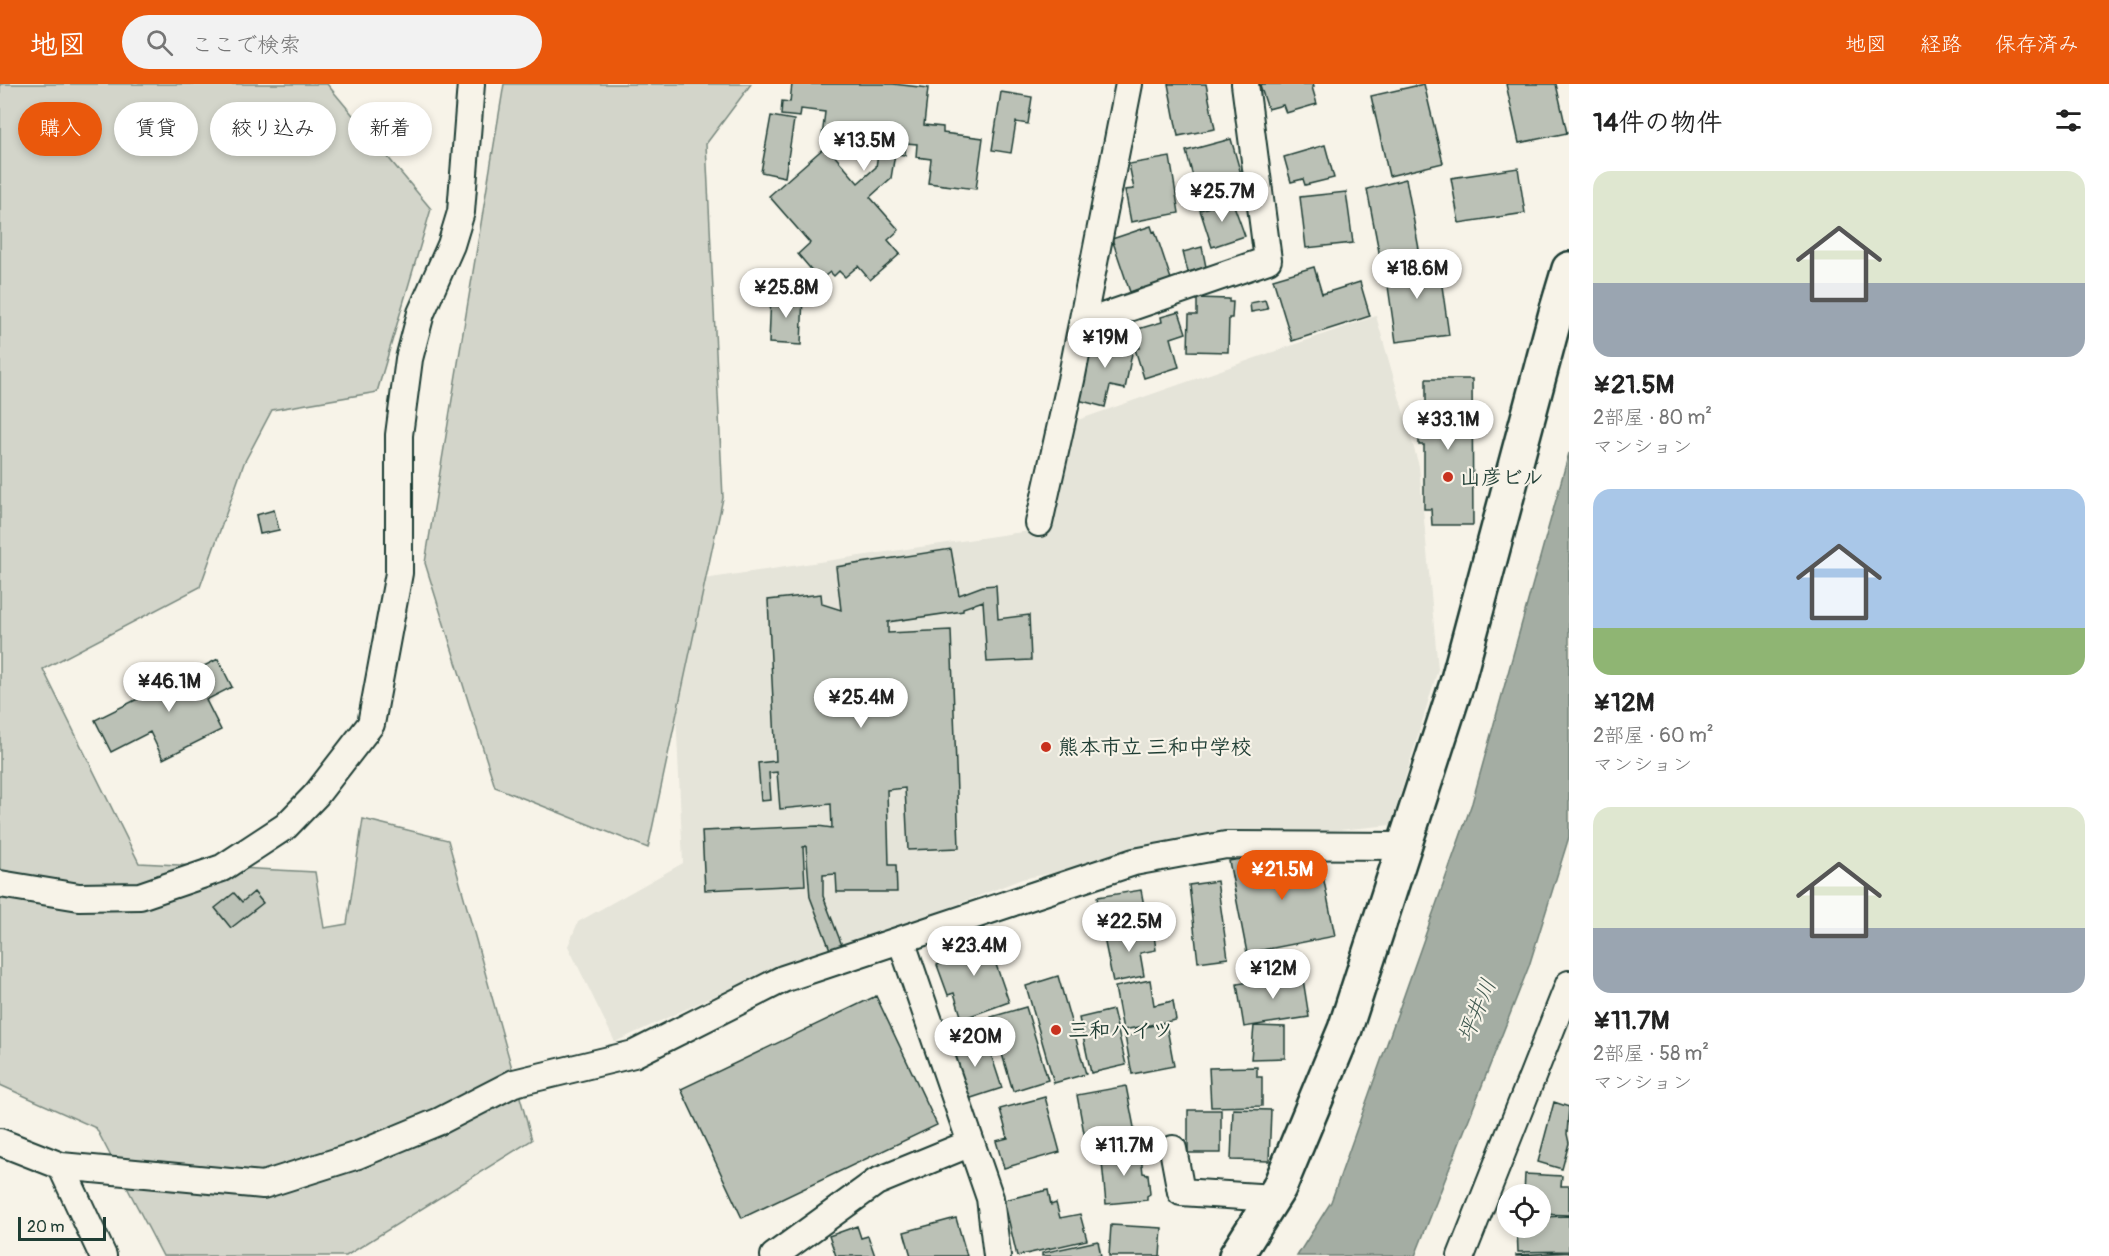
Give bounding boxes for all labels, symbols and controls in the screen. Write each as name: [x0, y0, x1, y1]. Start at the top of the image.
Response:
search box: [122, 15, 542, 69]
icon: search: [143, 26, 176, 59]
text: 地図: [30, 28, 86, 63]
text: ここで検索: [191, 31, 301, 59]
text: 地図: [1845, 31, 1887, 58]
text: 経路: [1920, 31, 1962, 58]
text: 保存済み: [1995, 31, 2079, 58]
chip: 購入: [18, 102, 102, 156]
chip: 賃貸: [114, 102, 198, 156]
chip: 絞り込み: [210, 102, 336, 156]
chip: 新着: [348, 102, 432, 156]
icon: filters: [2052, 104, 2085, 137]
text: 14件の物件: [1593, 107, 1722, 139]
pin: ¥13.5M: [815, 121, 913, 172]
text: ¥13.5M: [833, 128, 895, 153]
pin: ¥25.7M: [1173, 172, 1271, 223]
text: ¥25.7M: [1189, 179, 1255, 204]
icon: home: [1785, 210, 1893, 318]
pin: ¥18.6M: [1368, 249, 1466, 300]
text: ¥18.6M: [1386, 256, 1448, 281]
pin: ¥25.8M: [737, 268, 835, 319]
text: ¥25.8M: [754, 275, 818, 300]
pin: ¥19M: [1069, 318, 1141, 369]
text: ¥19M: [1082, 325, 1128, 350]
text: ¥21.5M: [1593, 369, 1674, 401]
pin: ¥33.1M: [1399, 400, 1497, 451]
text: 2部屋 · 80 m²: [1593, 405, 1712, 430]
text: ¥33.1M: [1417, 407, 1479, 432]
text: マンション: [1593, 434, 1692, 459]
place label: 山彦ビル: [1460, 464, 1544, 491]
marker: 山彦ビル: [1441, 470, 1455, 484]
icon: home: [1785, 528, 1893, 636]
pin: ¥46.1M: [120, 662, 218, 713]
text: ¥46.1M: [137, 669, 201, 694]
pin: ¥25.4M: [812, 678, 910, 729]
text: ¥25.4M: [828, 685, 894, 710]
text: ¥12M: [1593, 687, 1654, 719]
text: 2部屋 · 60 m²: [1593, 723, 1714, 748]
place label: 熊本市立 三和中学校: [1058, 734, 1252, 761]
marker: 熊本市立 三和中学校: [1039, 740, 1053, 754]
text: マンション: [1593, 752, 1692, 777]
icon: home: [1785, 846, 1893, 954]
pin: ¥21.5M: [1233, 850, 1331, 901]
text: ¥21.5M: [1251, 857, 1313, 882]
pin: ¥22.5M: [1080, 902, 1178, 953]
text: ¥22.5M: [1096, 909, 1162, 934]
pin: ¥23.4M: [925, 926, 1023, 977]
text: ¥23.4M: [941, 933, 1007, 958]
pin: ¥12M: [1237, 949, 1309, 1000]
text: ¥12M: [1249, 956, 1297, 981]
water label: 坪井川: [1451, 975, 1503, 1046]
text: ¥11.7M: [1593, 1005, 1670, 1037]
pin: ¥20M: [939, 1017, 1011, 1068]
place label: 三和ハイツ: [1068, 1017, 1173, 1044]
marker: 三和ハイツ: [1049, 1023, 1063, 1037]
text: ¥20M: [948, 1024, 1002, 1049]
text: 2部屋 · 58 m²: [1593, 1041, 1709, 1066]
text: マンション: [1593, 1070, 1692, 1095]
pin: ¥11.7M: [1075, 1126, 1173, 1177]
text: ¥11.7M: [1095, 1133, 1153, 1158]
map controls: [1497, 1184, 1551, 1238]
button: locate: [1497, 1184, 1551, 1238]
scale bar: [18, 1214, 106, 1242]
text: 20 m: [27, 1217, 65, 1237]

